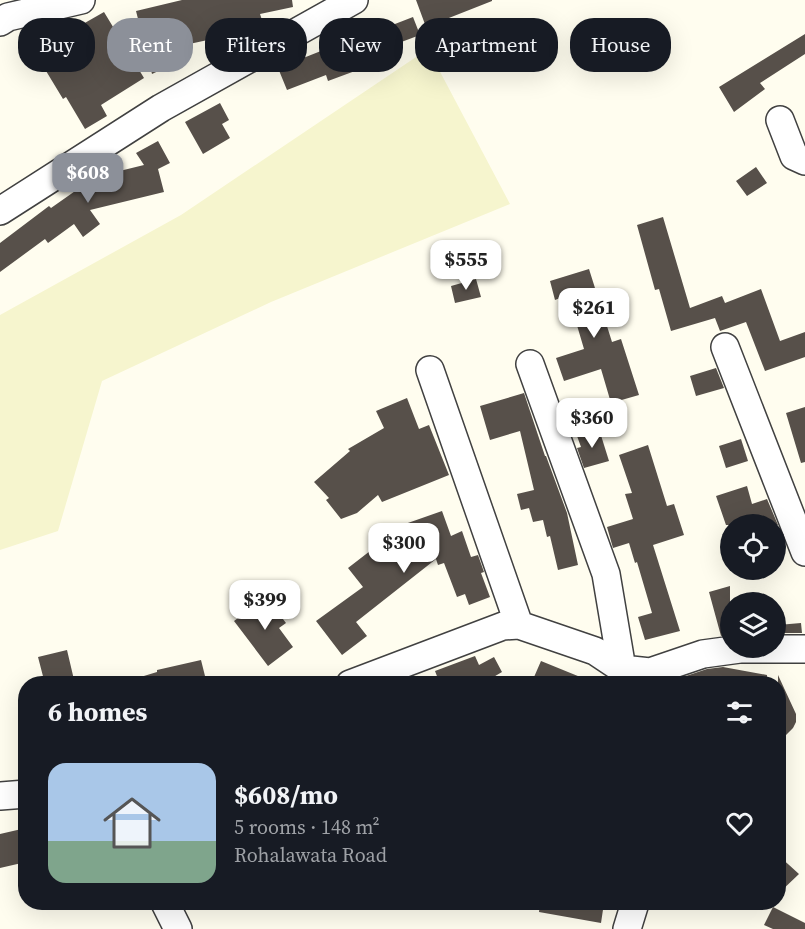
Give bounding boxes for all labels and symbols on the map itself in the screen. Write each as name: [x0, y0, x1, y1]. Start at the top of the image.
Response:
pin: $608: [52, 153, 124, 204]
pin: $555: [430, 240, 502, 291]
pin: $261: [558, 288, 630, 339]
pin: $360: [556, 398, 628, 449]
pin: $300: [368, 523, 440, 574]
pin: $399: [229, 580, 301, 631]

